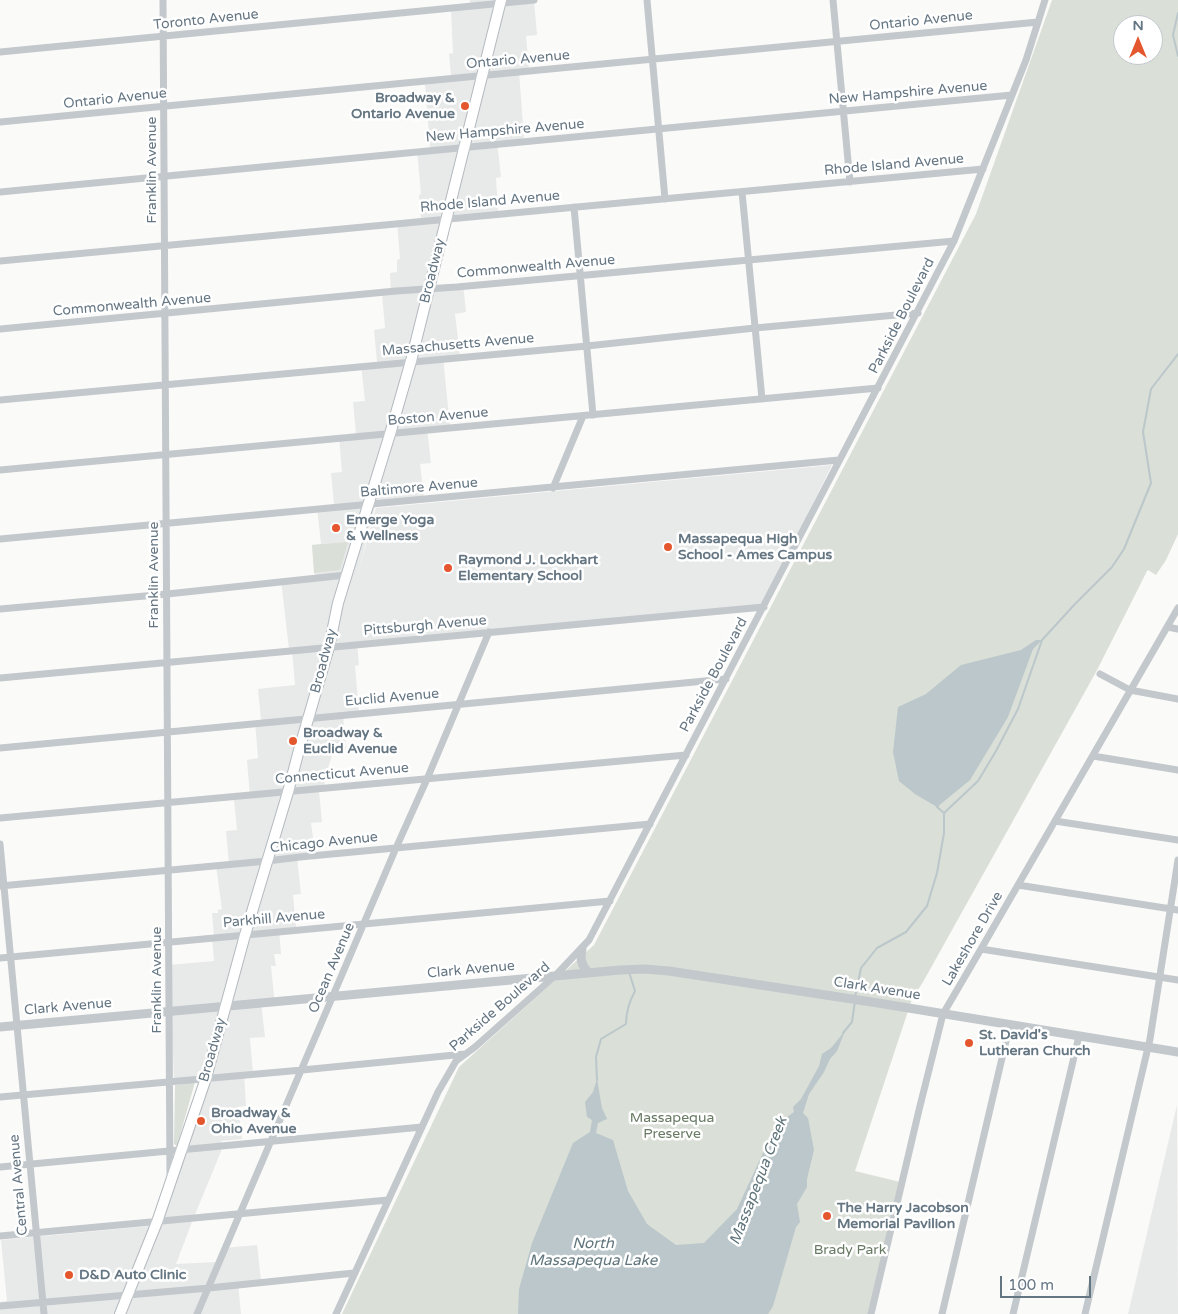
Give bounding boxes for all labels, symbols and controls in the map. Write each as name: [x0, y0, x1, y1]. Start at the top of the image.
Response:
street label: Toronto Avenue: [153, 6, 259, 34]
street label: Ontario Avenue: [868, 7, 974, 35]
north arrow: [1113, 15, 1163, 65]
text: N: [1132, 17, 1144, 34]
street label: Ontario Avenue: [466, 47, 570, 73]
street label: New Hampshire Avenue: [828, 78, 988, 108]
street label: Ontario Avenue: [62, 85, 168, 113]
place label: Broadway & Ontario Avenue: [351, 90, 455, 122]
marker: Broadway & Ontario Avenue: [459, 100, 471, 112]
street label: New Hampshire Avenue: [425, 116, 585, 146]
street label: Franklin Avenue: [144, 117, 160, 223]
street label: Rhode Island Avenue: [823, 151, 965, 179]
street label: Rhode Island Avenue: [419, 188, 561, 216]
street label: Broadway: [417, 237, 449, 305]
street label: Commonwealth Avenue: [456, 252, 616, 282]
street label: Parkside Boulevard: [866, 255, 938, 377]
street label: Commonwealth Avenue: [52, 290, 212, 320]
street label: Massachusetts Avenue: [381, 330, 535, 360]
street label: Boston Avenue: [387, 404, 489, 430]
street label: Baltimore Avenue: [359, 474, 479, 502]
place label: Emerge Yoga & Wellness: [346, 512, 434, 544]
street label: Franklin Avenue: [146, 522, 162, 628]
marker: Emerge Yoga & Wellness: [330, 522, 342, 534]
place label: Massapequa High School - Ames Campus: [678, 531, 832, 564]
marker: Massapequa High School - Ames Campus: [662, 541, 674, 553]
place label: Raymond J. Lockhart Elementary School: [458, 552, 598, 584]
marker: Raymond J. Lockhart Elementary School: [442, 562, 454, 574]
street label: Pittsburgh Avenue: [363, 612, 487, 640]
street label: Parkside Boulevard: [677, 615, 751, 735]
street label: Broadway: [307, 627, 341, 695]
street label: Euclid Avenue: [344, 686, 440, 710]
place label: Broadway & Euclid Avenue: [303, 725, 397, 758]
marker: Broadway & Euclid Avenue: [287, 735, 299, 747]
street label: Connecticut Avenue: [274, 760, 410, 788]
street label: Chicago Avenue: [269, 829, 379, 857]
street label: Lakeshore Drive: [939, 889, 1007, 989]
street label: Parkhill Avenue: [222, 906, 326, 932]
street label: Ocean Avenue: [305, 920, 359, 1016]
street label: Franklin Avenue: [149, 927, 165, 1033]
street label: Clark Avenue: [427, 958, 515, 982]
street label: Parkside Boulevard: [446, 959, 554, 1055]
street label: Clark Avenue: [832, 974, 922, 1004]
street label: Clark Avenue: [24, 995, 112, 1019]
street label: Broadway: [196, 1016, 230, 1084]
place label: St. David's Lutheran Church: [979, 1027, 1091, 1060]
marker: St. David's Lutheran Church: [963, 1037, 975, 1049]
place label: Broadway & Ohio Avenue: [211, 1105, 297, 1138]
park label: Massapequa Preserve: [630, 1110, 714, 1142]
water label: Massapequa Creek: [726, 1114, 792, 1248]
marker: Broadway & Ohio Avenue: [195, 1115, 207, 1127]
street label: Central Avenue: [6, 1134, 32, 1236]
place label: The Harry Jacobson Memorial Pavilion: [837, 1200, 969, 1232]
marker: The Harry Jacobson Memorial Pavilion: [821, 1210, 833, 1222]
water label: North Massapequa Lake: [529, 1235, 657, 1270]
park label: Brady Park: [814, 1242, 886, 1258]
scale bar: [1003, 1266, 1094, 1298]
place label: D&D Auto Clinic: [79, 1267, 186, 1283]
marker: D&D Auto Clinic: [63, 1269, 75, 1281]
text: 100 m: [1008, 1276, 1054, 1294]

